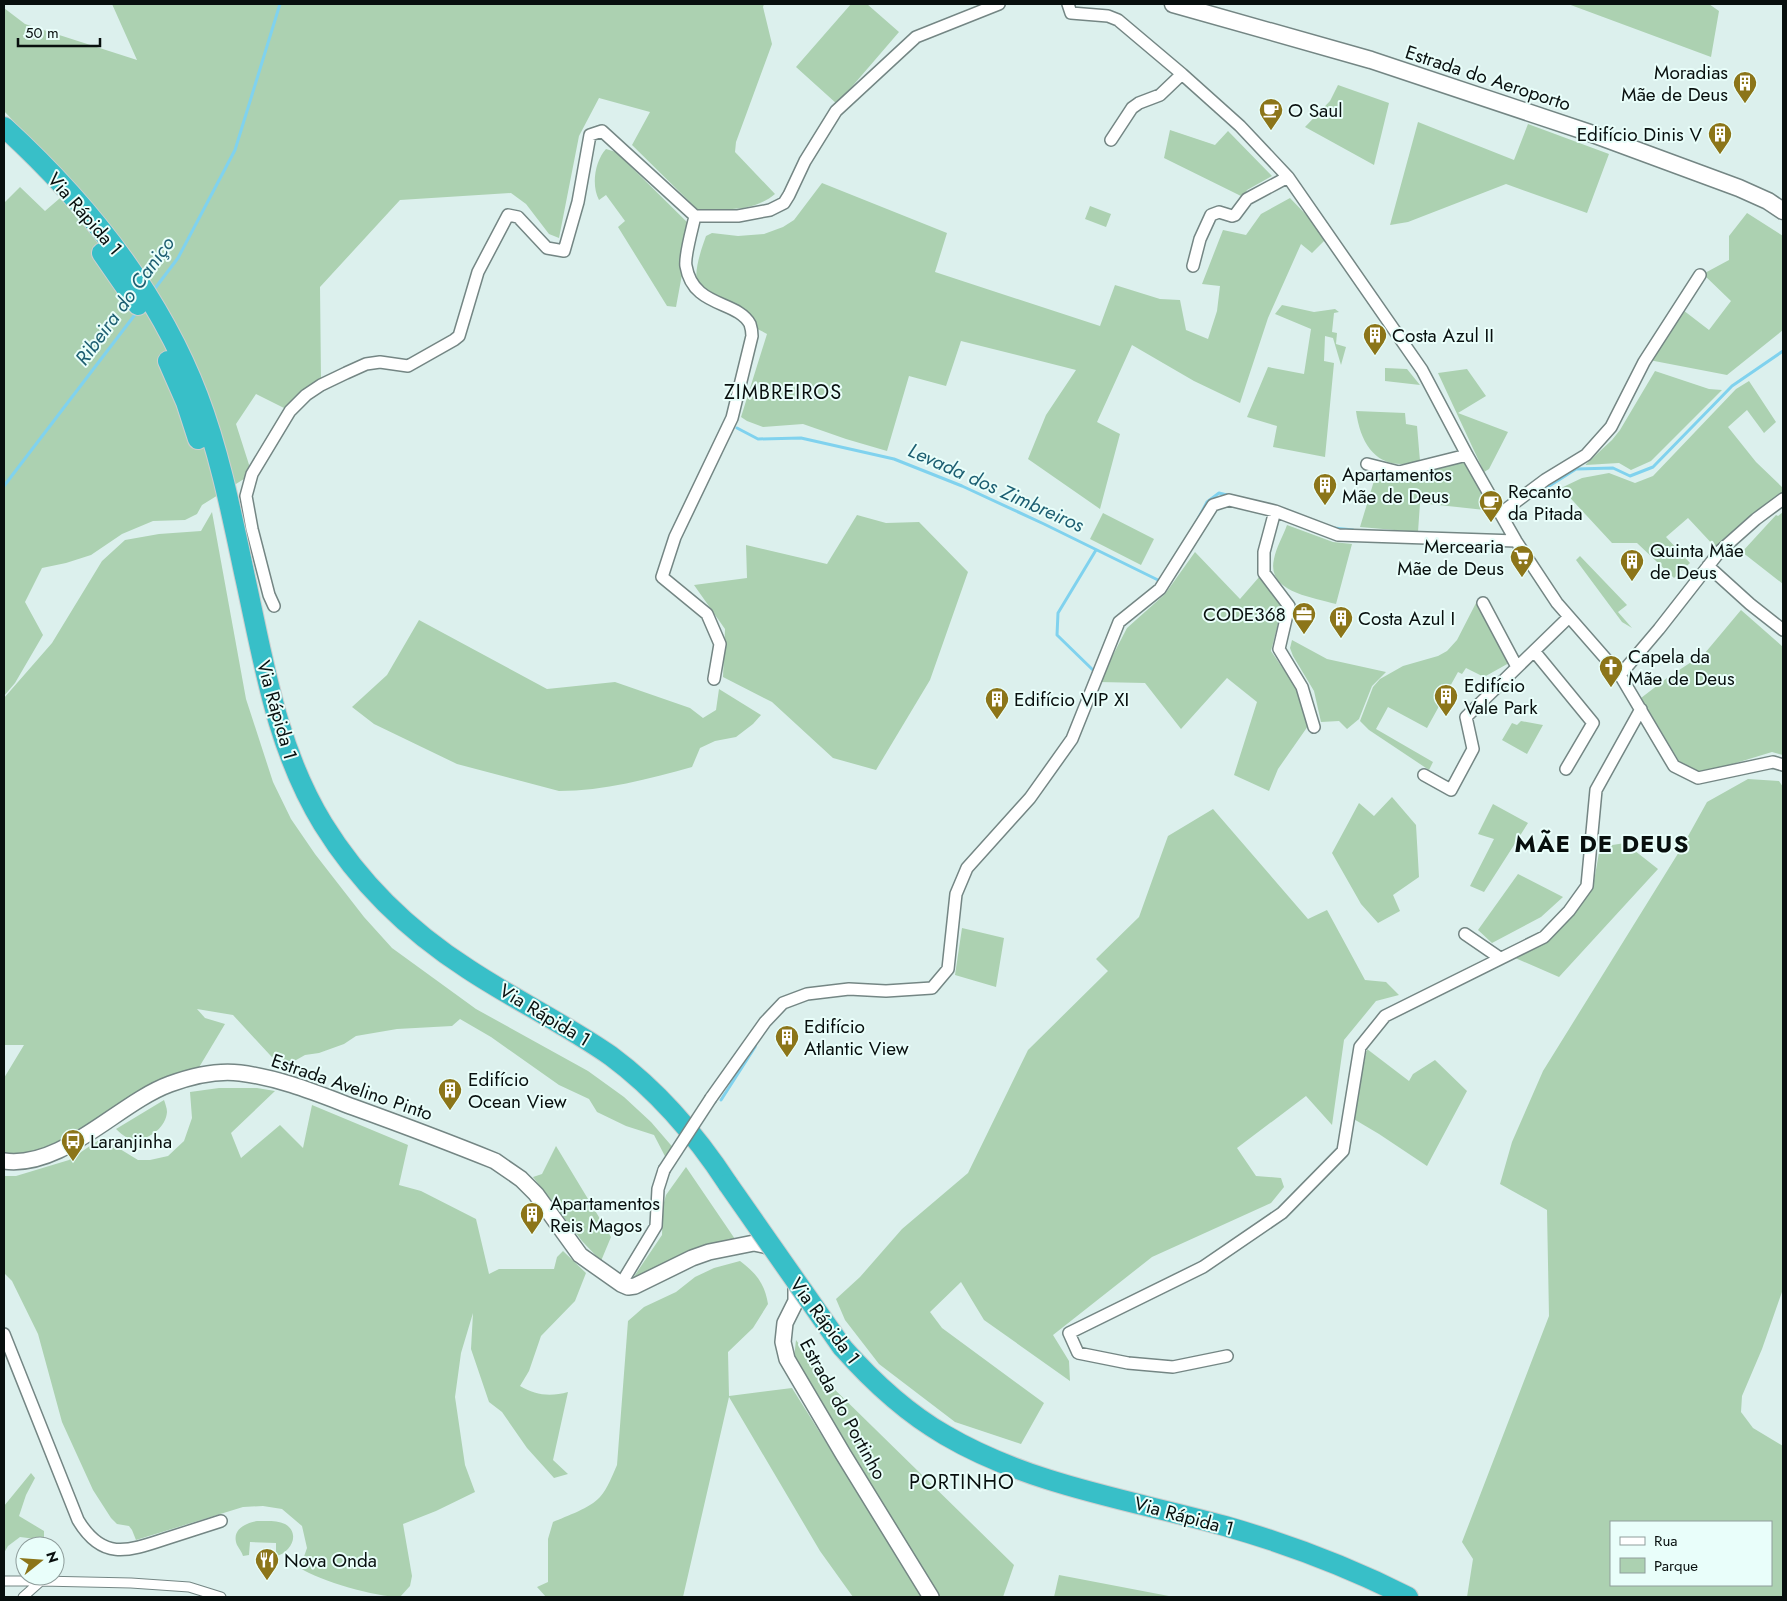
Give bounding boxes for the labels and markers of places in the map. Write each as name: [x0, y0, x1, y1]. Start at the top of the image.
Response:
place label: Moradias Mãe de Deus: [1621, 59, 1728, 108]
building icon: Moradias Mãe de Deus: [1732, 70, 1758, 104]
cafe icon: O Saul: [1258, 97, 1284, 131]
place label: O Saul: [1288, 97, 1343, 124]
place label: Edifício Dinis V: [1577, 121, 1702, 148]
building icon: Edifício Dinis V: [1707, 121, 1733, 155]
building icon: Costa Azul II: [1362, 322, 1388, 356]
place label: Costa Azul II: [1392, 322, 1494, 349]
place label: Apartamentos Mãe de Deus: [1342, 461, 1452, 510]
building icon: Apartamentos Mãe de Deus: [1312, 472, 1338, 506]
place label: Recanto da Pitada: [1508, 478, 1583, 527]
cafe icon: Recanto da Pitada: [1478, 489, 1504, 523]
place label: Mercearia Mãe de Deus: [1397, 533, 1504, 582]
place label: Quinta Mãe de Deus: [1650, 537, 1744, 586]
supermarket icon: Mercearia Mãe de Deus: [1509, 544, 1535, 578]
building icon: Quinta Mãe de Deus: [1619, 548, 1645, 582]
place label: CODE368: [1203, 601, 1286, 628]
office icon: CODE368: [1291, 601, 1317, 635]
building icon: Costa Azul I: [1328, 605, 1354, 639]
place label: Costa Azul I: [1358, 605, 1455, 632]
place label: Capela da Mãe de Deus: [1628, 643, 1735, 692]
church icon: Capela da Mãe de Deus: [1598, 654, 1624, 688]
place label: Edifício Vale Park: [1464, 672, 1538, 721]
building icon: Edifício Vale Park: [1433, 683, 1459, 717]
building icon: Edifício VIP XI: [984, 686, 1010, 720]
place label: Edifício VIP XI: [1014, 686, 1129, 713]
place label: Edifício Atlantic View: [804, 1013, 909, 1062]
building icon: Edifício Atlantic View: [774, 1024, 800, 1058]
place label: Edifício Ocean View: [468, 1066, 567, 1115]
building icon: Edifício Ocean View: [437, 1077, 463, 1111]
bus stop icon: Laranjinha: [60, 1128, 86, 1162]
place label: Laranjinha: [90, 1128, 172, 1155]
place label: Apartamentos Reis Magos: [550, 1190, 660, 1239]
building icon: Apartamentos Reis Magos: [519, 1201, 545, 1235]
restaurant icon: Nova Onda: [254, 1547, 280, 1581]
place label: Nova Onda: [284, 1547, 377, 1574]

